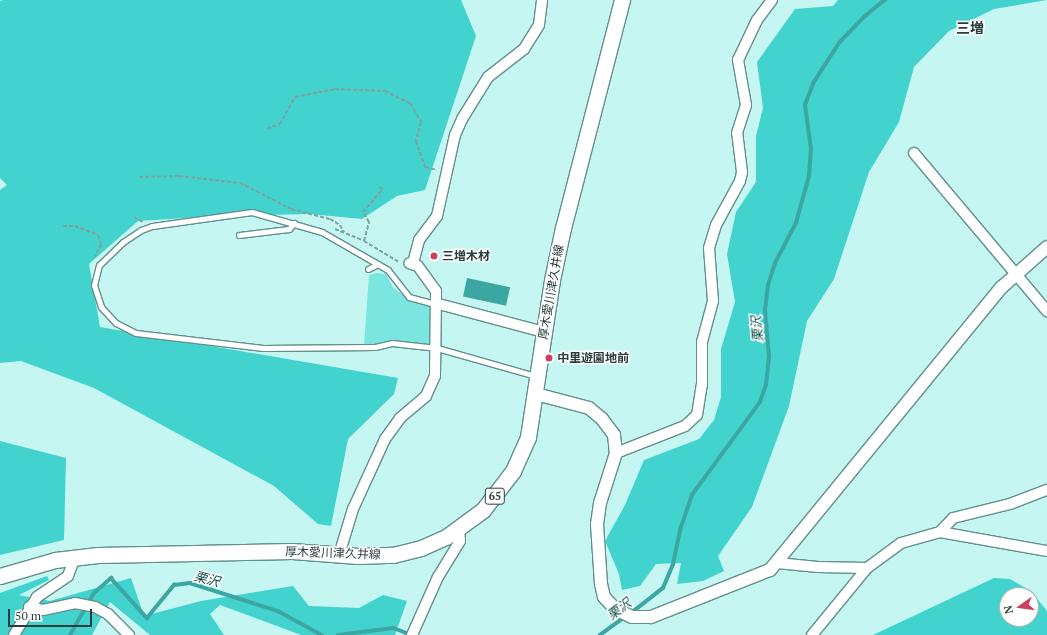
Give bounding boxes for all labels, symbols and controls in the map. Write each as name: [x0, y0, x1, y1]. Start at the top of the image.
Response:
district label: 三増: [956, 20, 984, 36]
street label: 厚木愛川津久井線: [536, 243, 566, 341]
place label: 三増木材: [442, 249, 490, 263]
marker: 三増木材: [429, 251, 439, 261]
water label: 栗沢: [748, 315, 766, 343]
place label: 中里遊園地前: [557, 351, 629, 365]
marker: 中里遊園地前: [544, 353, 554, 363]
road number: 65: [484, 487, 506, 505]
street label: 厚木愛川津久井線: [285, 544, 381, 562]
water label: 栗沢: [192, 568, 222, 590]
north arrow: [999, 587, 1039, 627]
water label: 栗沢: [604, 595, 634, 623]
scale bar: [10, 601, 94, 627]
text: N: [1001, 604, 1016, 615]
text: 50 m: [15, 608, 41, 623]

